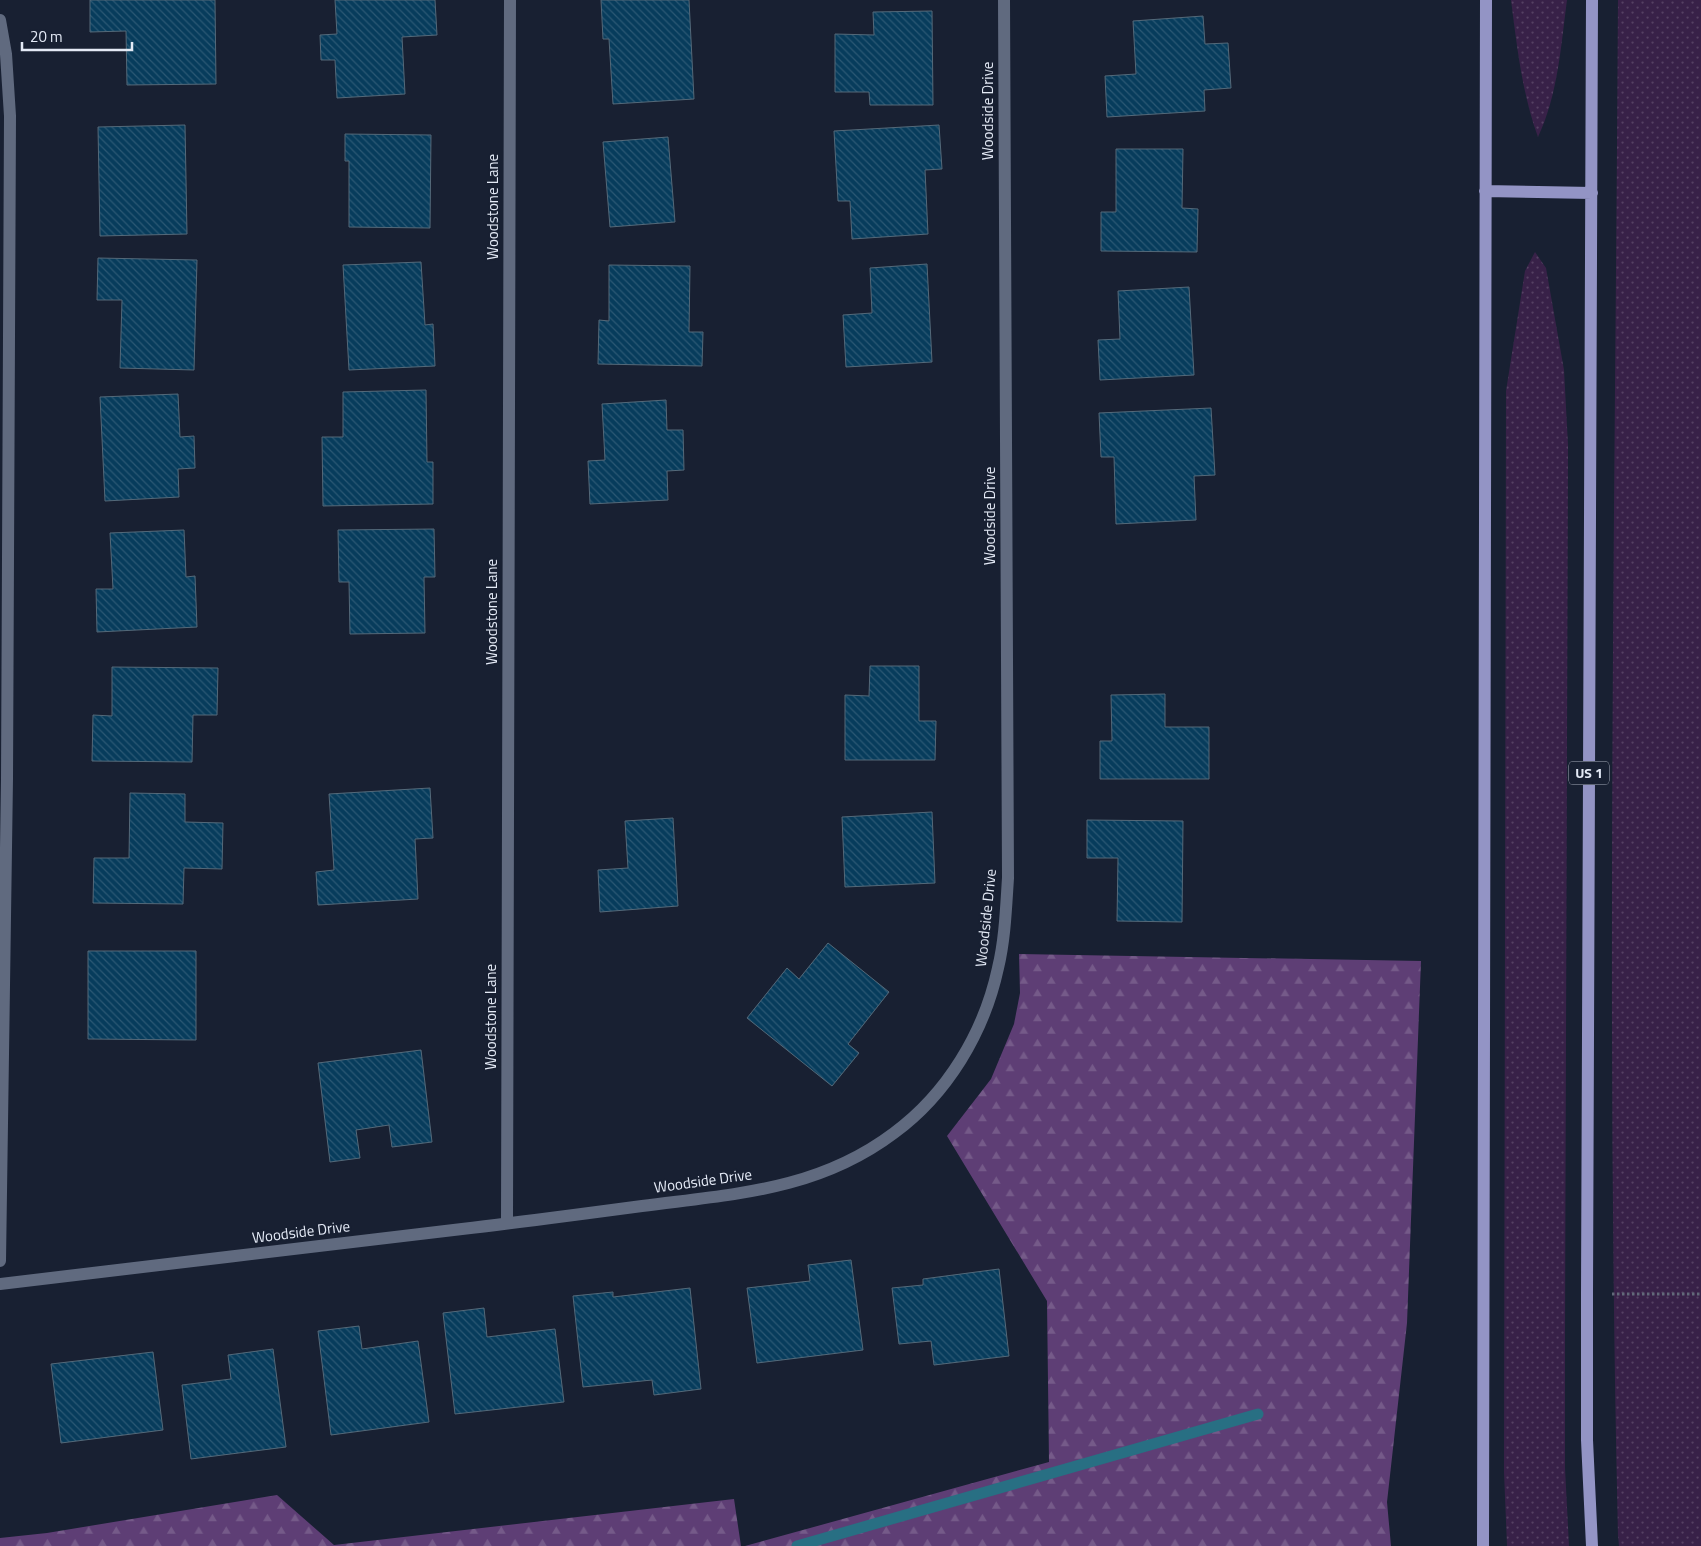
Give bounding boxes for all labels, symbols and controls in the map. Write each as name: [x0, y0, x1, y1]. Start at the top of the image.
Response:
scale bar: [22, 20, 132, 52]
text: 20 m: [30, 25, 63, 48]
street label: Woodside Drive: [976, 62, 999, 160]
street label: Woodstone Lane: [481, 154, 504, 260]
street label: Woodside Drive: [978, 467, 1001, 565]
street label: Woodstone Lane: [480, 559, 503, 665]
road number: US 1: [1569, 761, 1609, 784]
street label: Woodside Drive: [969, 868, 1002, 968]
street label: Woodstone Lane: [479, 964, 502, 1070]
street label: Woodside Drive: [652, 1162, 753, 1199]
street label: Woodside Drive: [251, 1214, 351, 1249]

